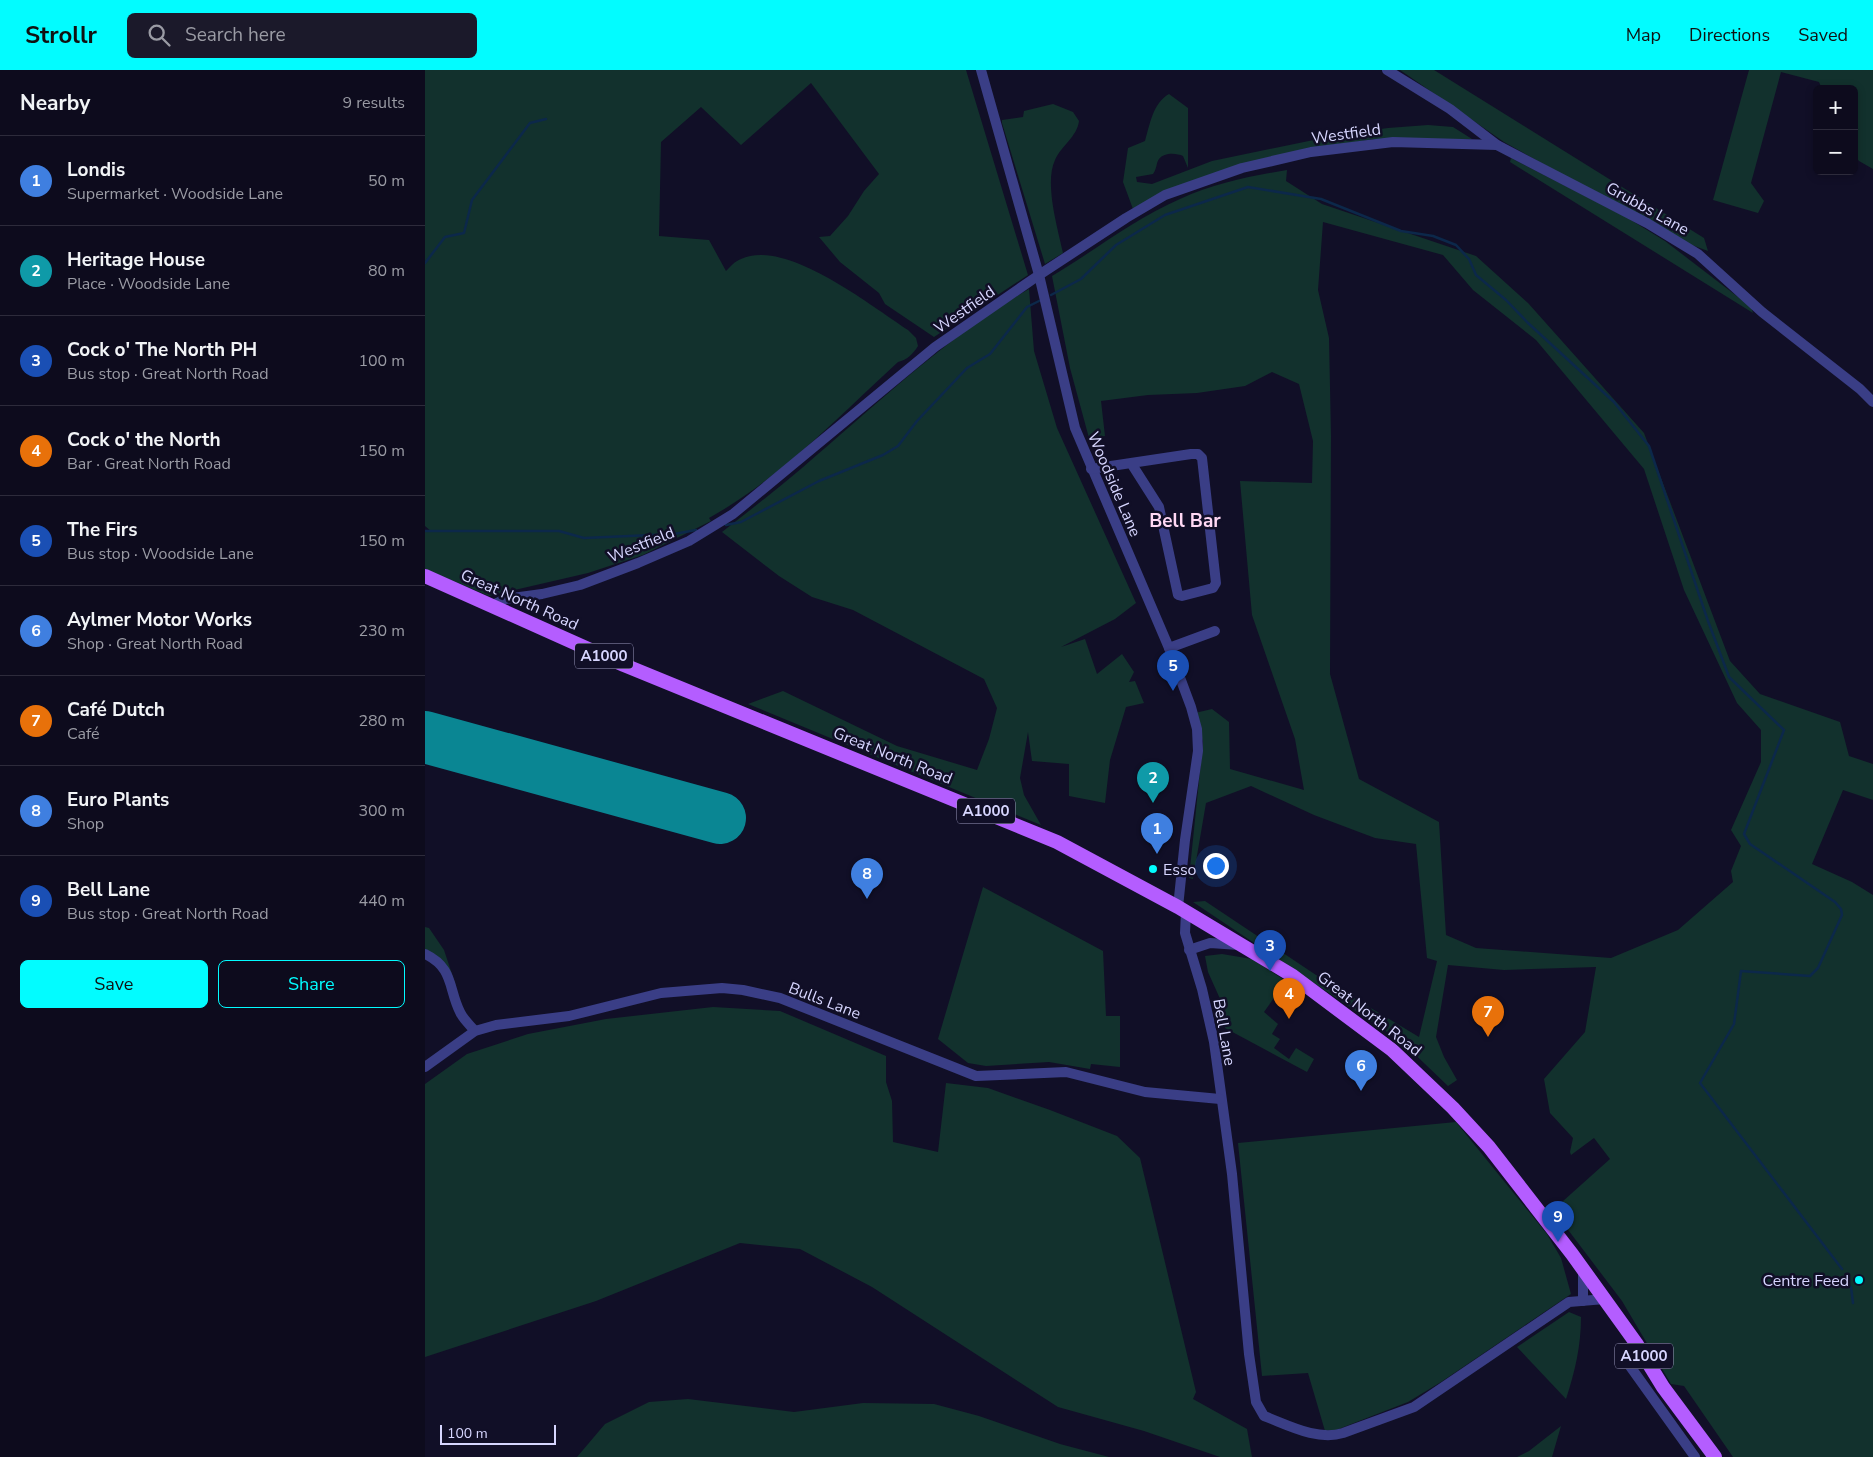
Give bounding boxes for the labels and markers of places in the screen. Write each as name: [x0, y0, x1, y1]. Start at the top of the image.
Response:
pin: 5: [1157, 650, 1189, 691]
pin: 2: [1137, 762, 1169, 803]
pin: 1: [1141, 813, 1173, 854]
pin: 8: [851, 858, 883, 899]
place label: Esso: [1163, 859, 1197, 881]
marker: Esso: [1147, 863, 1159, 875]
pin: 3: [1254, 930, 1286, 971]
pin: 4: [1273, 978, 1305, 1019]
pin: 7: [1472, 996, 1504, 1037]
pin: 6: [1345, 1050, 1377, 1091]
pin: 9: [1542, 1201, 1574, 1242]
place label: Centre Feed: [1763, 1270, 1849, 1292]
marker: Centre Feed: [1853, 1274, 1865, 1286]

